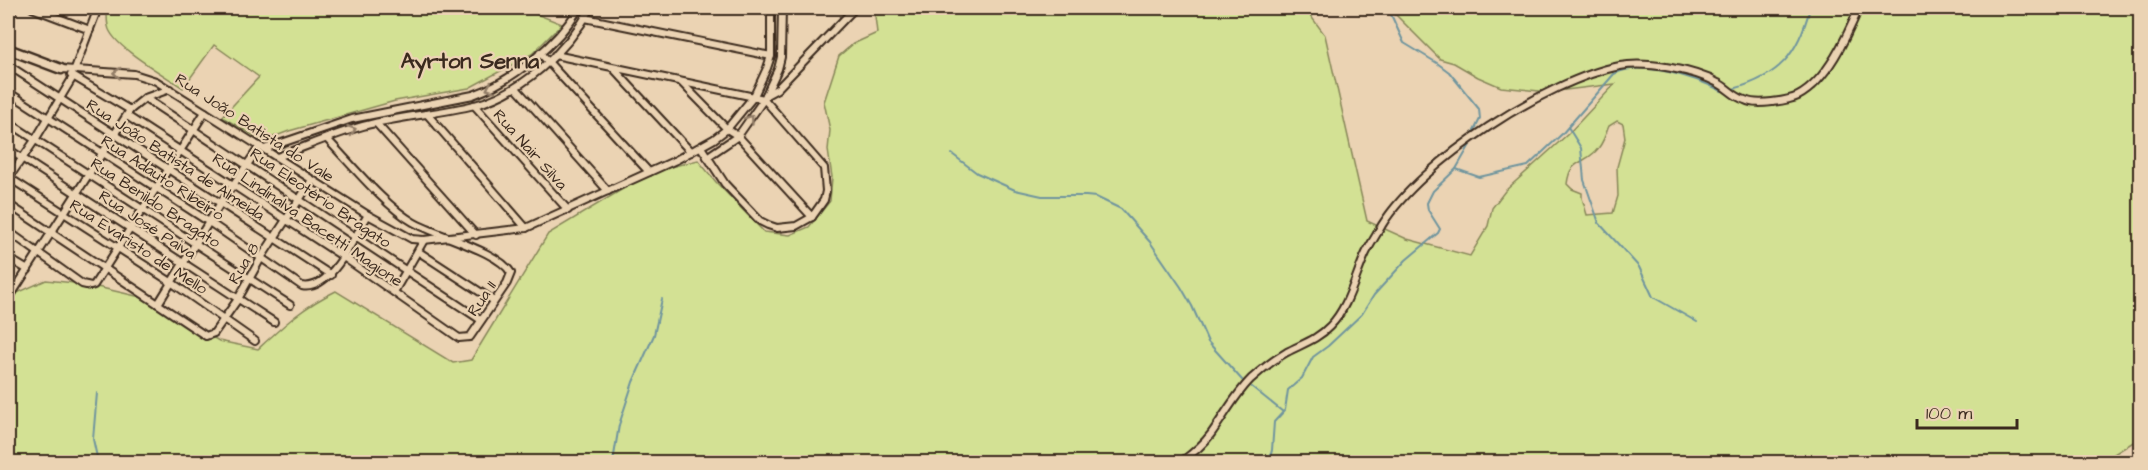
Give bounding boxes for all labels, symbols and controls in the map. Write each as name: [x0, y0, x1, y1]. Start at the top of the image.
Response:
district label: Ayrton Senna: [401, 46, 540, 79]
one-way arrow: [113, 67, 122, 80]
street label: Rua João Batista do Vale: [171, 68, 339, 188]
one-way arrow: [486, 81, 497, 93]
street label: Rua João Batista de Almeida: [82, 94, 269, 226]
street label: Rua Nair Silva: [488, 105, 572, 195]
one-way arrow: [743, 115, 754, 126]
one-way arrow: [346, 124, 357, 137]
street label: Rua Adauto Ribeiro: [97, 130, 228, 226]
street label: Rua Eleotério Bragato: [245, 142, 395, 254]
street label: Rua Lindinalva Bacetti Magione: [207, 148, 407, 293]
street label: Rua Benildo Bragato: [86, 153, 225, 254]
street label: Rua José Paiva: [95, 185, 200, 265]
street label: Rua Evaristo de Mello: [65, 194, 212, 300]
street label: Rua 8: [223, 239, 265, 288]
street label: Rua 11: [462, 277, 502, 321]
scale bar: [1917, 392, 2018, 430]
text: 100 m: [1926, 401, 1972, 426]

